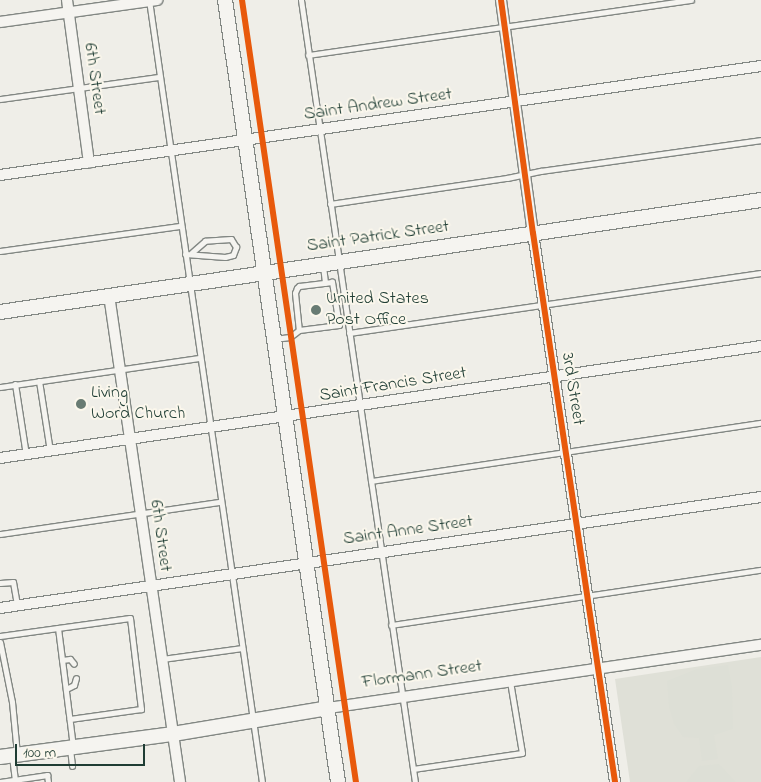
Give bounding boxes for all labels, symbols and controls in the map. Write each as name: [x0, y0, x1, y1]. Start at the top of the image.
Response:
street label: 6th Street: [78, 42, 110, 116]
street label: Saint Andrew Street: [303, 84, 453, 126]
street label: Saint Patrick Street: [305, 216, 451, 258]
place label: United States Post Office: [326, 289, 429, 332]
marker: United States Post Office: [310, 304, 322, 316]
street label: 3rd Street: [556, 351, 588, 427]
street label: Saint Francis Street: [318, 363, 468, 407]
place label: Living Word Church: [91, 383, 185, 426]
marker: Living Word Church: [75, 398, 87, 410]
street label: 6th Street: [144, 499, 176, 573]
street label: Saint Anne Street: [342, 511, 474, 551]
street label: Flormann Street: [361, 656, 483, 694]
scale bar: [18, 734, 148, 766]
text: 100 m: [23, 742, 56, 764]

